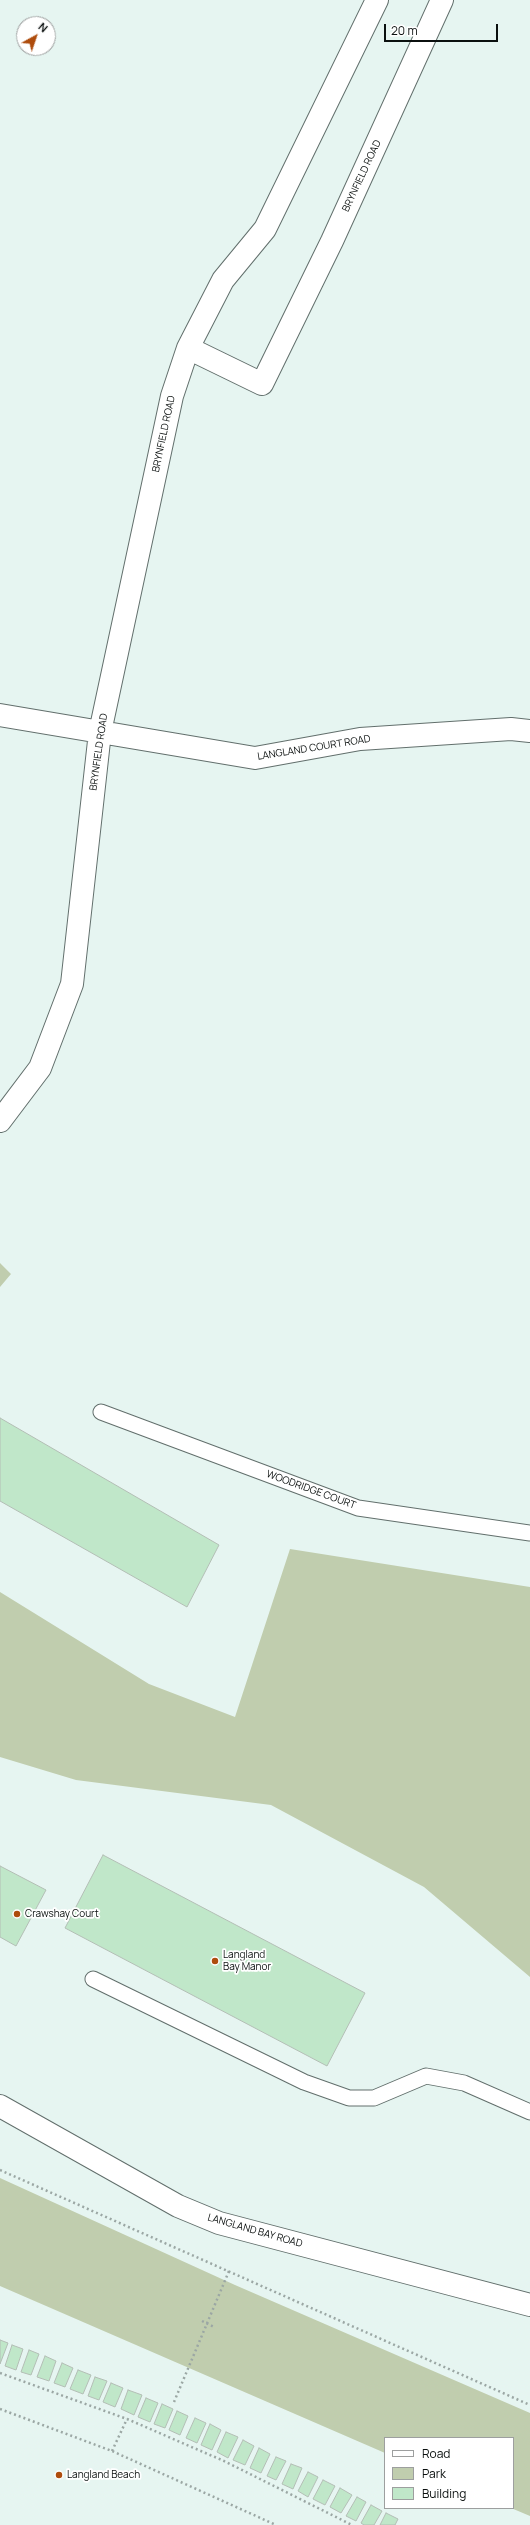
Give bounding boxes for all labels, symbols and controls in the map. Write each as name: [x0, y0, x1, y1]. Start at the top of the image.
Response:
north arrow: [16, 16, 56, 56]
scale bar: [386, 16, 500, 42]
text: N: [36, 19, 51, 35]
text: 20 m: [391, 22, 418, 39]
street label: BRYNFIELD ROAD: [340, 138, 384, 214]
street label: BRYNFIELD ROAD: [150, 395, 178, 473]
street label: BRYNFIELD ROAD: [88, 713, 110, 791]
street label: LANGLAND COURT ROAD: [257, 733, 371, 763]
street label: WOODRIDGE COURT: [265, 1468, 357, 1512]
place label: Crawshay Court: [25, 1908, 99, 1920]
marker: Crawshay Court: [12, 1909, 22, 1919]
place label: Langland Bay Manor: [223, 1949, 271, 1972]
marker: Langland Bay Manor: [210, 1956, 220, 1966]
street label: LANGLAND BAY ROAD: [206, 2212, 304, 2250]
legend: [384, 2437, 514, 2509]
text: Road: [422, 2445, 450, 2462]
text: Park: [422, 2465, 446, 2482]
place label: Langland Beach: [67, 2469, 140, 2481]
marker: Langland Beach: [54, 2470, 64, 2480]
text: Building: [422, 2485, 466, 2502]

